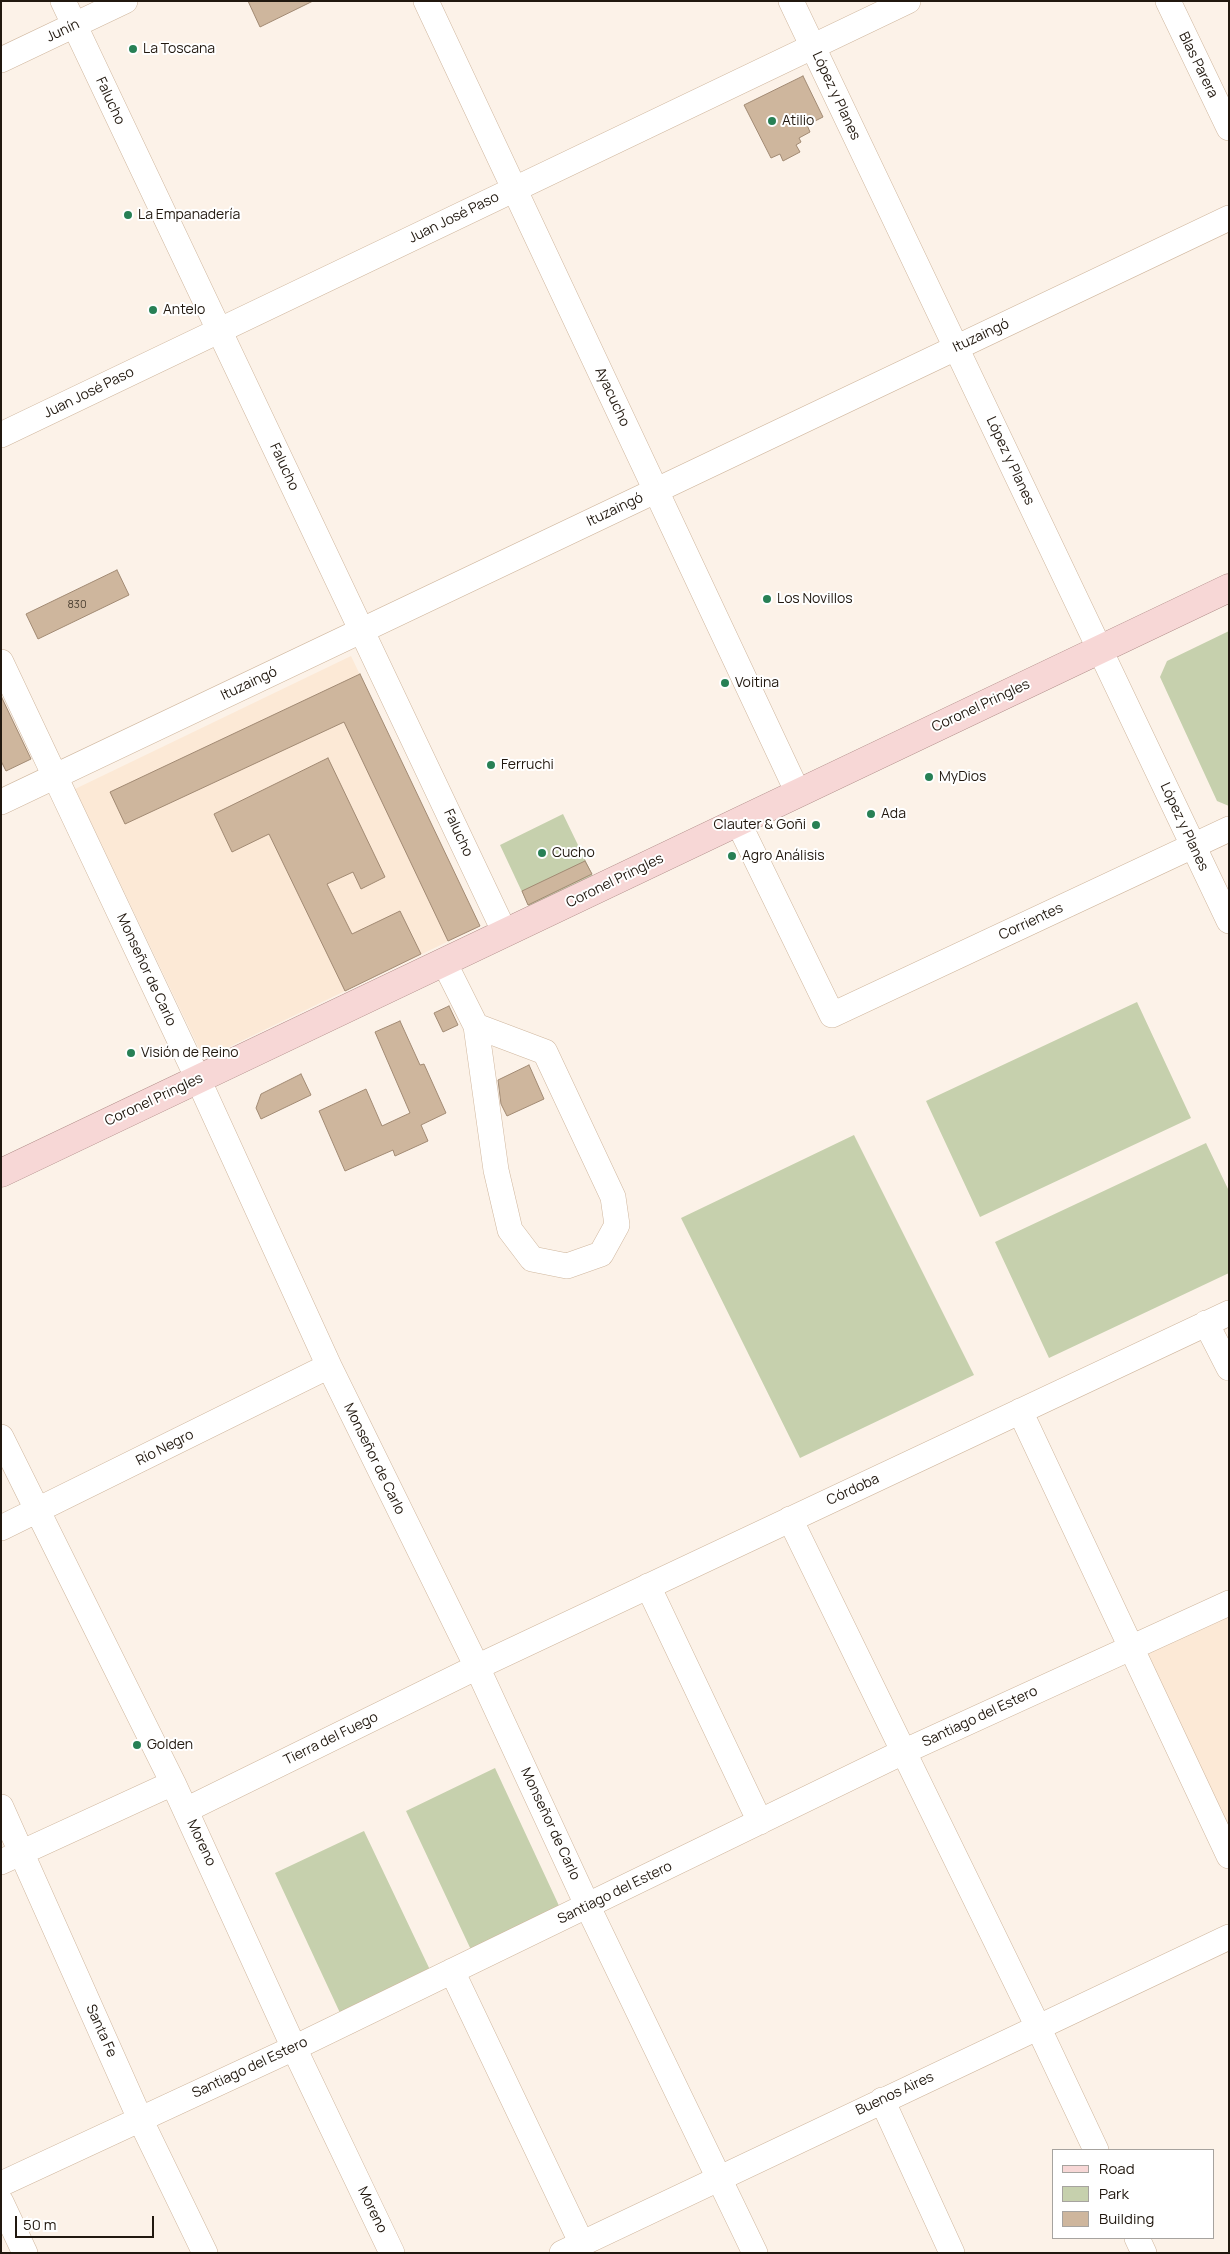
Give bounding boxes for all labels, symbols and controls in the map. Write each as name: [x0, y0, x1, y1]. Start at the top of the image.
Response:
street label: Junín: [44, 16, 82, 46]
street label: Blas Parera: [1175, 29, 1221, 101]
place label: La Toscana: [143, 41, 215, 57]
marker: La Toscana: [127, 43, 139, 55]
street label: López y Planes: [808, 49, 864, 143]
street label: Falucho: [92, 75, 128, 127]
place label: Atilio: [782, 113, 814, 129]
marker: Atilio: [766, 115, 778, 127]
street label: Juan José Paso: [406, 189, 502, 247]
place label: La Empanadería: [138, 207, 240, 223]
marker: La Empanadería: [122, 209, 134, 221]
place label: Antelo: [163, 302, 205, 318]
marker: Antelo: [147, 304, 159, 316]
street label: Ituzaingó: [950, 316, 1012, 356]
street label: Juan José Paso: [41, 364, 137, 422]
street label: Ayacucho: [591, 365, 633, 429]
street label: López y Planes: [982, 414, 1038, 508]
street label: Falucho: [266, 441, 302, 493]
street label: Ituzaingó: [584, 490, 646, 530]
place label: Los Novillos: [777, 591, 853, 607]
marker: Los Novillos: [761, 593, 773, 605]
house number: 830: [67, 598, 87, 612]
street label: Ituzaingó: [218, 664, 280, 704]
place label: Voitina: [735, 675, 779, 691]
street label: Coronel Pringles: [929, 676, 1033, 736]
marker: Voitina: [719, 677, 731, 689]
place label: Ferruchi: [501, 757, 554, 773]
marker: Ferruchi: [485, 759, 497, 771]
place label: MyDios: [939, 769, 986, 785]
marker: MyDios: [923, 771, 935, 783]
street label: López y Planes: [1156, 780, 1212, 874]
place label: Ada: [881, 806, 906, 822]
street label: Falucho: [440, 807, 476, 859]
marker: Ada: [865, 808, 877, 820]
place label: Clauter & Goñi: [714, 817, 806, 833]
marker: Clauter & Goñi: [810, 819, 822, 831]
place label: Cucho: [552, 845, 595, 861]
marker: Cucho: [536, 847, 548, 859]
place label: Agro Análisis: [742, 848, 825, 864]
street label: Coronel Pringles: [564, 850, 666, 912]
marker: Agro Análisis: [726, 850, 738, 862]
street label: Corrientes: [996, 900, 1066, 944]
street label: Monseñor de Carlo: [113, 911, 179, 1029]
place label: Visión de Reino: [141, 1045, 239, 1061]
marker: Visión de Reino: [125, 1047, 137, 1059]
street label: Coronel Pringles: [102, 1070, 206, 1130]
street label: Monseñor de Carlo: [340, 1400, 408, 1518]
street label: Río Negro: [133, 1426, 197, 1470]
street label: Córdoba: [824, 1471, 882, 1509]
street label: Santiago del Estero: [920, 1683, 1040, 1751]
street label: Tierra del Fuego: [281, 1709, 381, 1769]
place label: Golden: [147, 1737, 193, 1753]
marker: Golden: [131, 1739, 143, 1751]
street label: Monseñor de Carlo: [517, 1765, 583, 1883]
street label: Moreno: [183, 1817, 219, 1869]
street label: Santiago del Estero: [555, 1858, 675, 1928]
street label: Santa Fe: [82, 2002, 120, 2060]
street label: Santiago del Estero: [190, 2034, 310, 2102]
street label: Buenos Aires: [853, 2069, 937, 2119]
legend: [1052, 2149, 1215, 2239]
text: Road: [1099, 2158, 1135, 2179]
text: Park: [1099, 2183, 1129, 2204]
street label: Moreno: [354, 2184, 390, 2236]
scale bar: [18, 2206, 156, 2238]
text: Building: [1099, 2208, 1154, 2229]
text: 50 m: [23, 2214, 57, 2235]

